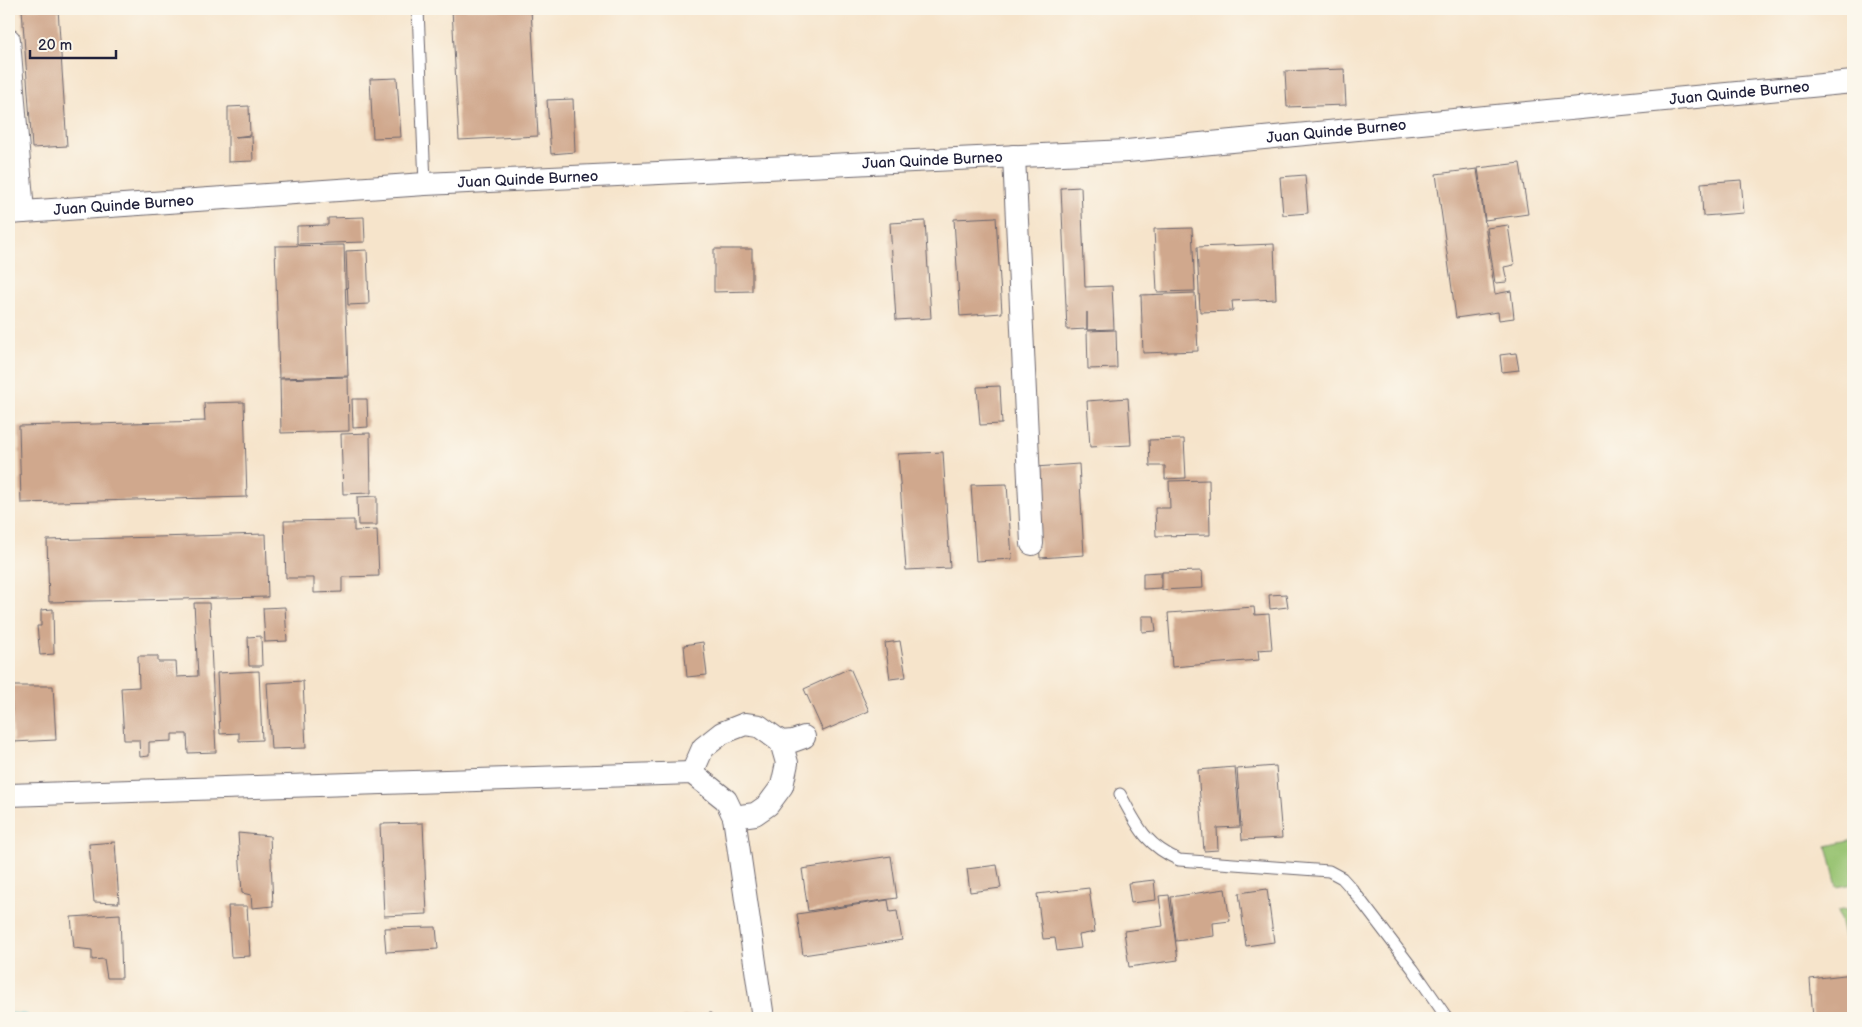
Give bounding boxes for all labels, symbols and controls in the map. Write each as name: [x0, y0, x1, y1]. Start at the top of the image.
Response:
scale bar: [30, 28, 116, 60]
text: 20 m: [38, 36, 72, 55]
street label: Juan Quinde Burneo: [1668, 77, 1810, 109]
street label: Juan Quinde Burneo: [1265, 115, 1407, 147]
street label: Juan Quinde Burneo: [862, 147, 1003, 173]
street label: Juan Quinde Burneo: [457, 166, 599, 192]
street label: Juan Quinde Burneo: [53, 191, 195, 219]

